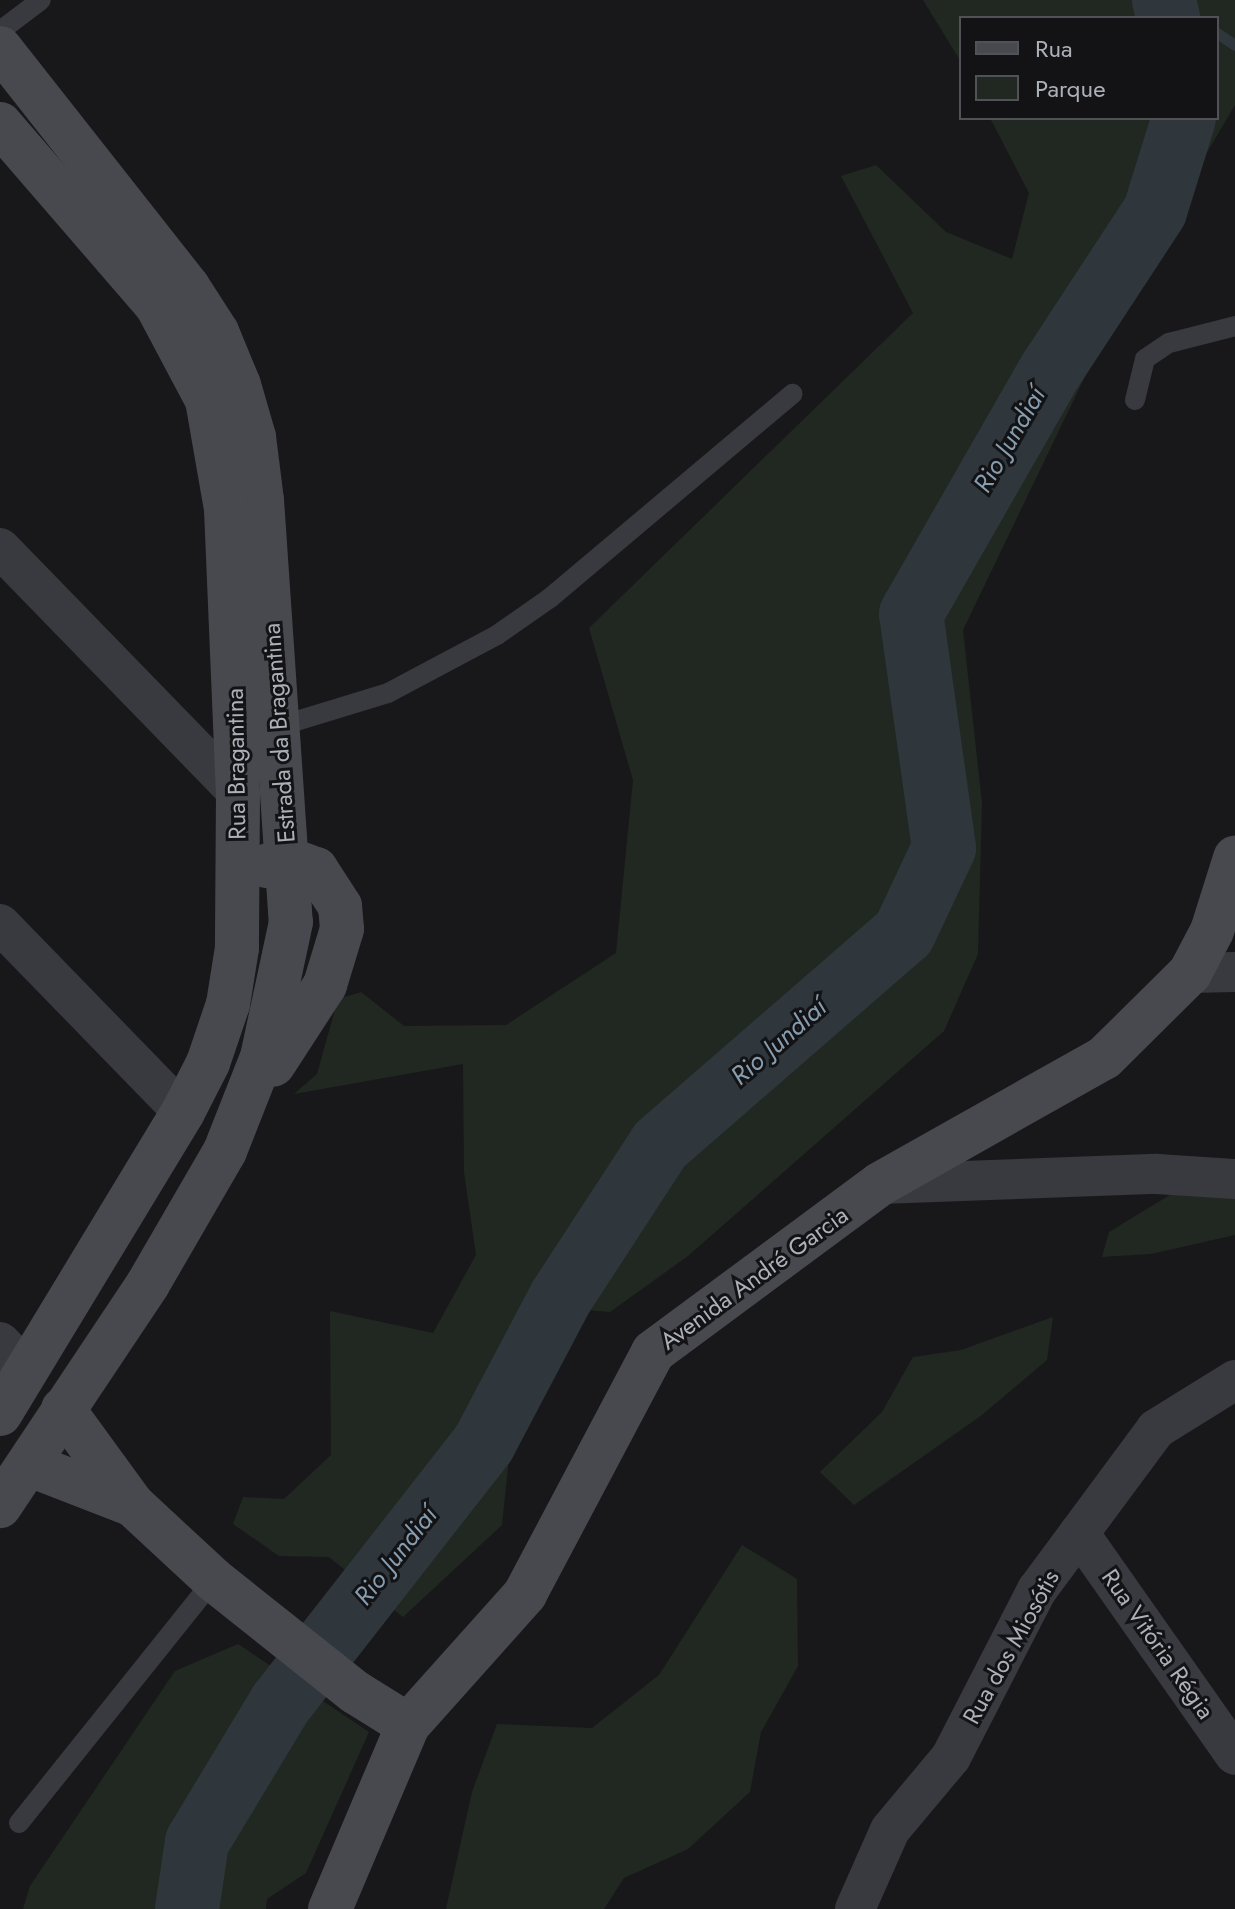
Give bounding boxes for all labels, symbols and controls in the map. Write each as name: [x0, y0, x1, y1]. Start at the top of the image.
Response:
legend: [959, 16, 1219, 120]
text: Rua: [1035, 31, 1073, 66]
text: Parque: [1035, 71, 1106, 106]
water label: Rio Jundiaí: [967, 382, 1053, 498]
street label: Estrada da Bragantina: [257, 622, 301, 844]
street label: Rua Bragantina: [220, 688, 252, 840]
water label: Rio Jundiaí: [725, 992, 833, 1092]
street label: Avenida André Garcia: [654, 1200, 854, 1356]
water label: Rio Jundiaí: [348, 1500, 444, 1612]
street label: Rua Vitória Régia: [1096, 1564, 1220, 1724]
street label: Rua dos Miosótis: [957, 1565, 1065, 1729]

